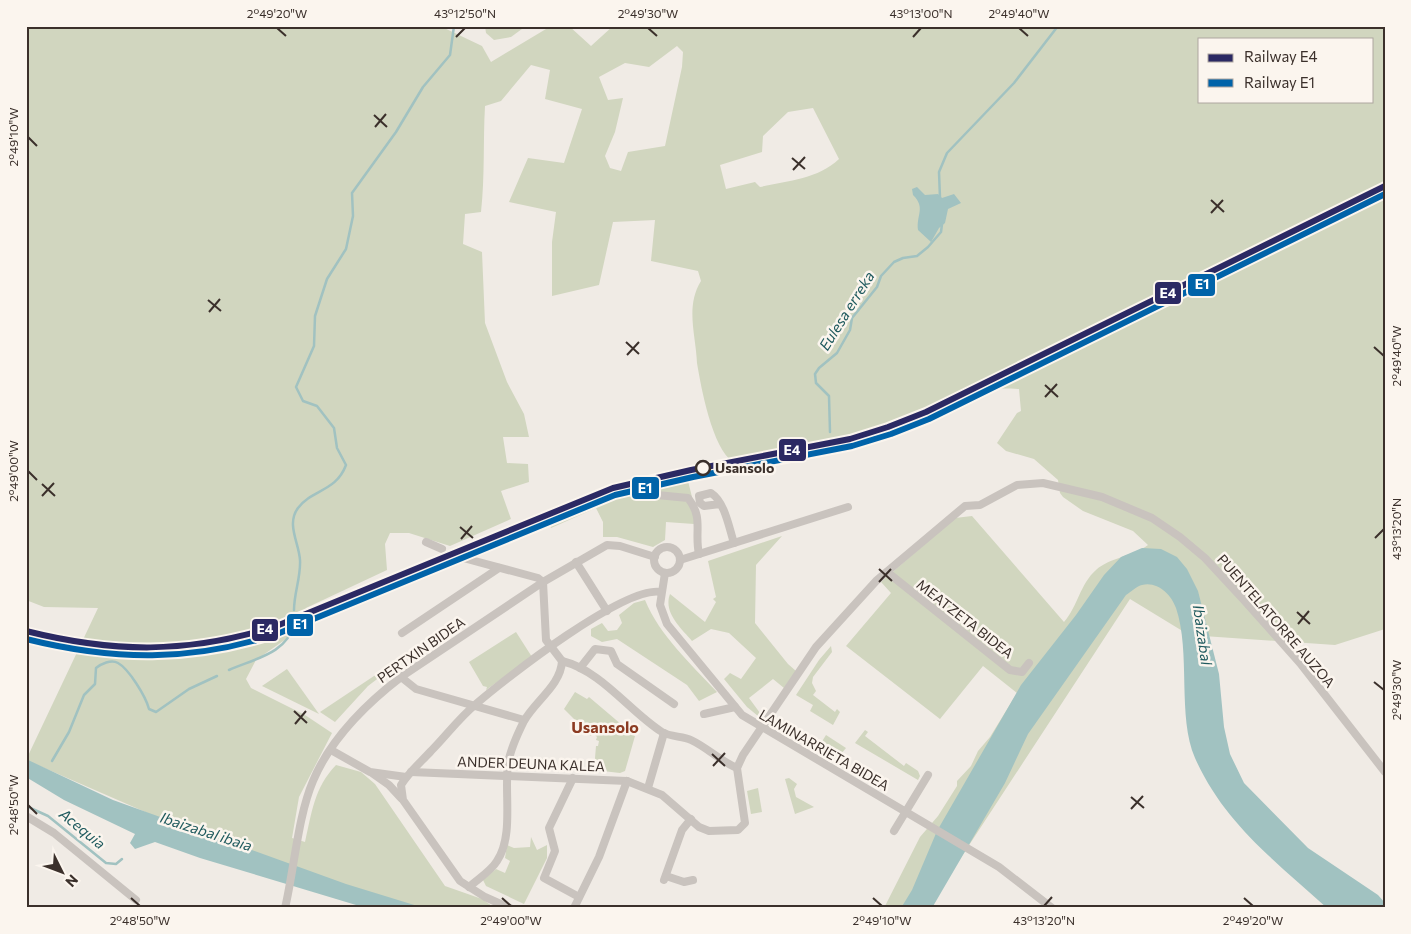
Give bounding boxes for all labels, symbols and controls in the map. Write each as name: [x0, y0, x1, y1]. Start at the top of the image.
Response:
text: 2°49'20"W: [247, 6, 307, 20]
text: 43°12'50"N: [434, 6, 496, 20]
text: 2°49'30"W: [618, 6, 678, 20]
text: 43°13'00"N: [889, 6, 953, 20]
text: 2°49'40"W: [988, 6, 1050, 20]
legend: [1198, 38, 1374, 102]
text: Railway E4: [1244, 47, 1317, 65]
text: Railway E1: [1244, 73, 1315, 91]
text: 2°49'10"W: [6, 108, 20, 166]
water label: Eulesa erreka: [815, 267, 878, 353]
line badge: E1: [1187, 273, 1216, 297]
text: E1: [1195, 275, 1209, 292]
line badge: E4: [1154, 281, 1182, 305]
text: E4: [1160, 284, 1177, 301]
text: 2°49'40"W: [1389, 325, 1403, 387]
line badge: E4: [778, 438, 807, 462]
text: 2°49'00"W: [6, 440, 20, 502]
text: E4: [784, 441, 801, 458]
place label: Usansolo: [715, 459, 774, 476]
marker: Usansolo: [695, 460, 711, 476]
line badge: E1: [631, 476, 660, 500]
text: E1: [638, 479, 652, 496]
text: 43°13'20"N: [1389, 498, 1403, 560]
street label: PUENTELATORRE AUZOA: [1214, 551, 1339, 691]
street label: MEATZETA BIDEA: [914, 576, 1017, 662]
water label: Ibaizabal: [1190, 604, 1216, 667]
line badge: E1: [286, 613, 314, 637]
street label: PERTXIN BIDEA: [374, 613, 468, 686]
text: E1: [293, 615, 307, 632]
line badge: E4: [251, 618, 279, 642]
text: E4: [257, 620, 274, 637]
text: 2°49'30"W: [1389, 660, 1403, 720]
street label: LAMINARRIETA BIDEA: [756, 705, 893, 794]
district label: Usansolo: [571, 717, 639, 736]
street label: ANDER DEUNA KALEA: [457, 752, 605, 775]
text: 2°48'50"W: [6, 775, 20, 835]
water label: Acequia: [55, 804, 109, 852]
water label: Ibaizabal ibaia: [158, 808, 255, 854]
north arrow: [38, 846, 88, 896]
text: N: [62, 871, 82, 891]
text: 2°48'50"W: [110, 913, 170, 927]
text: 2°49'00"W: [480, 913, 542, 927]
text: 2°49'10"W: [853, 913, 911, 927]
text: 43°13'20"N: [1013, 913, 1075, 927]
text: 2°49'20"W: [1223, 913, 1283, 927]

